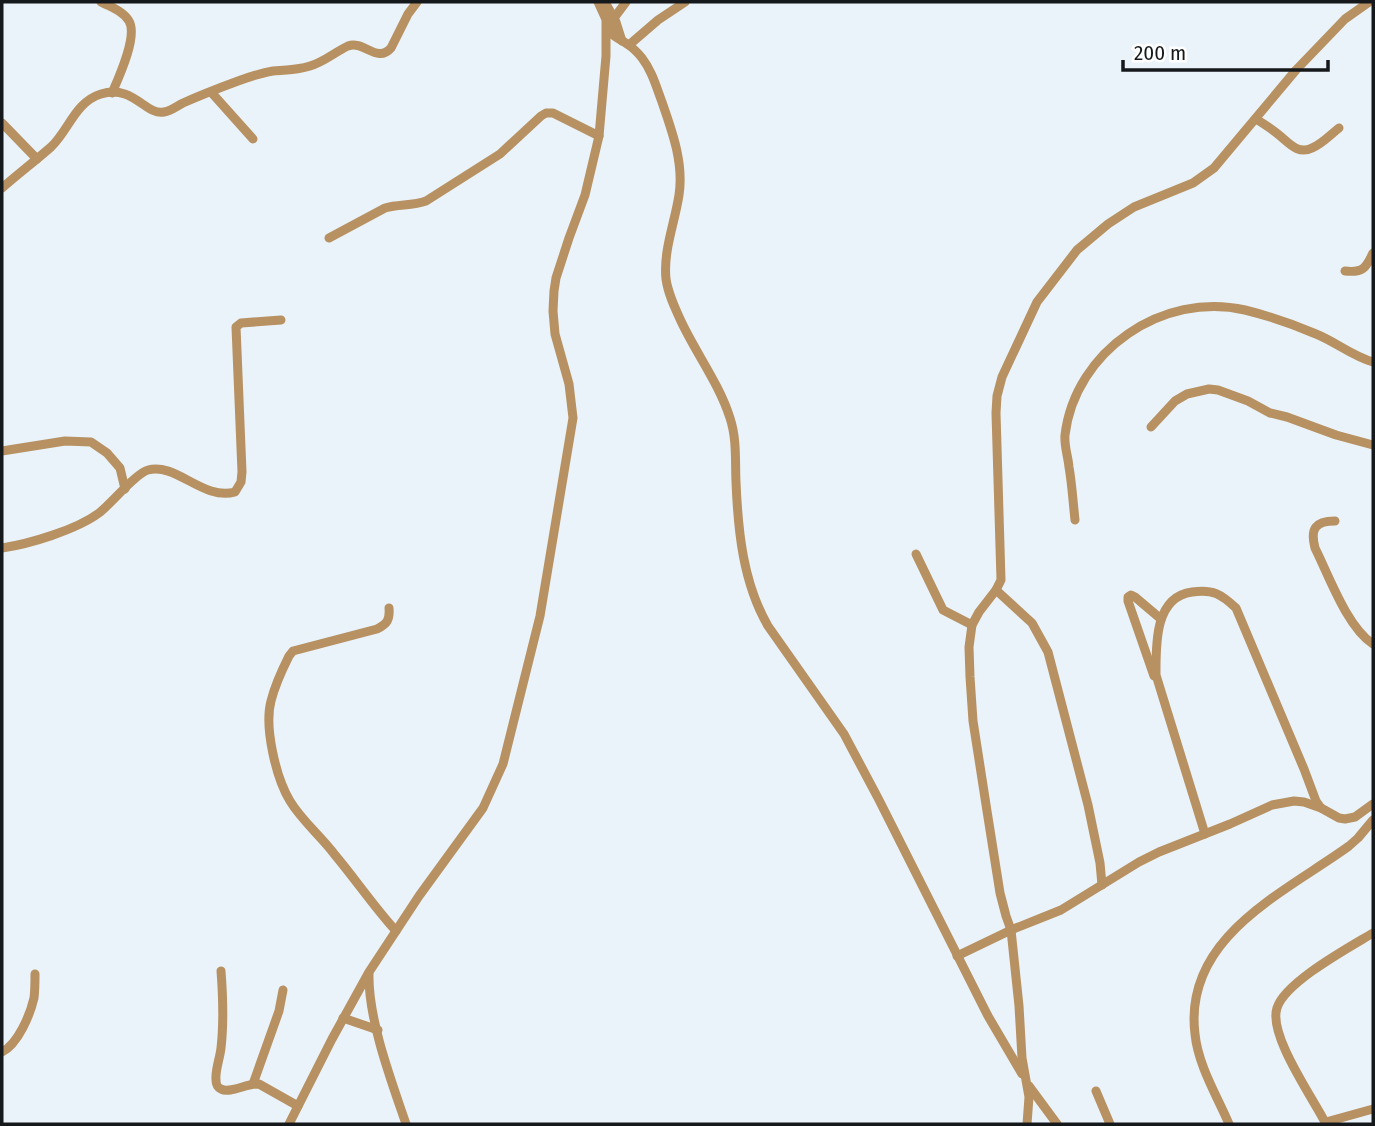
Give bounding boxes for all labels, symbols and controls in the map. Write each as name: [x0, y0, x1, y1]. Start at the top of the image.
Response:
scale bar: [1123, 28, 1328, 72]
text: 200 m: [1134, 40, 1186, 66]

